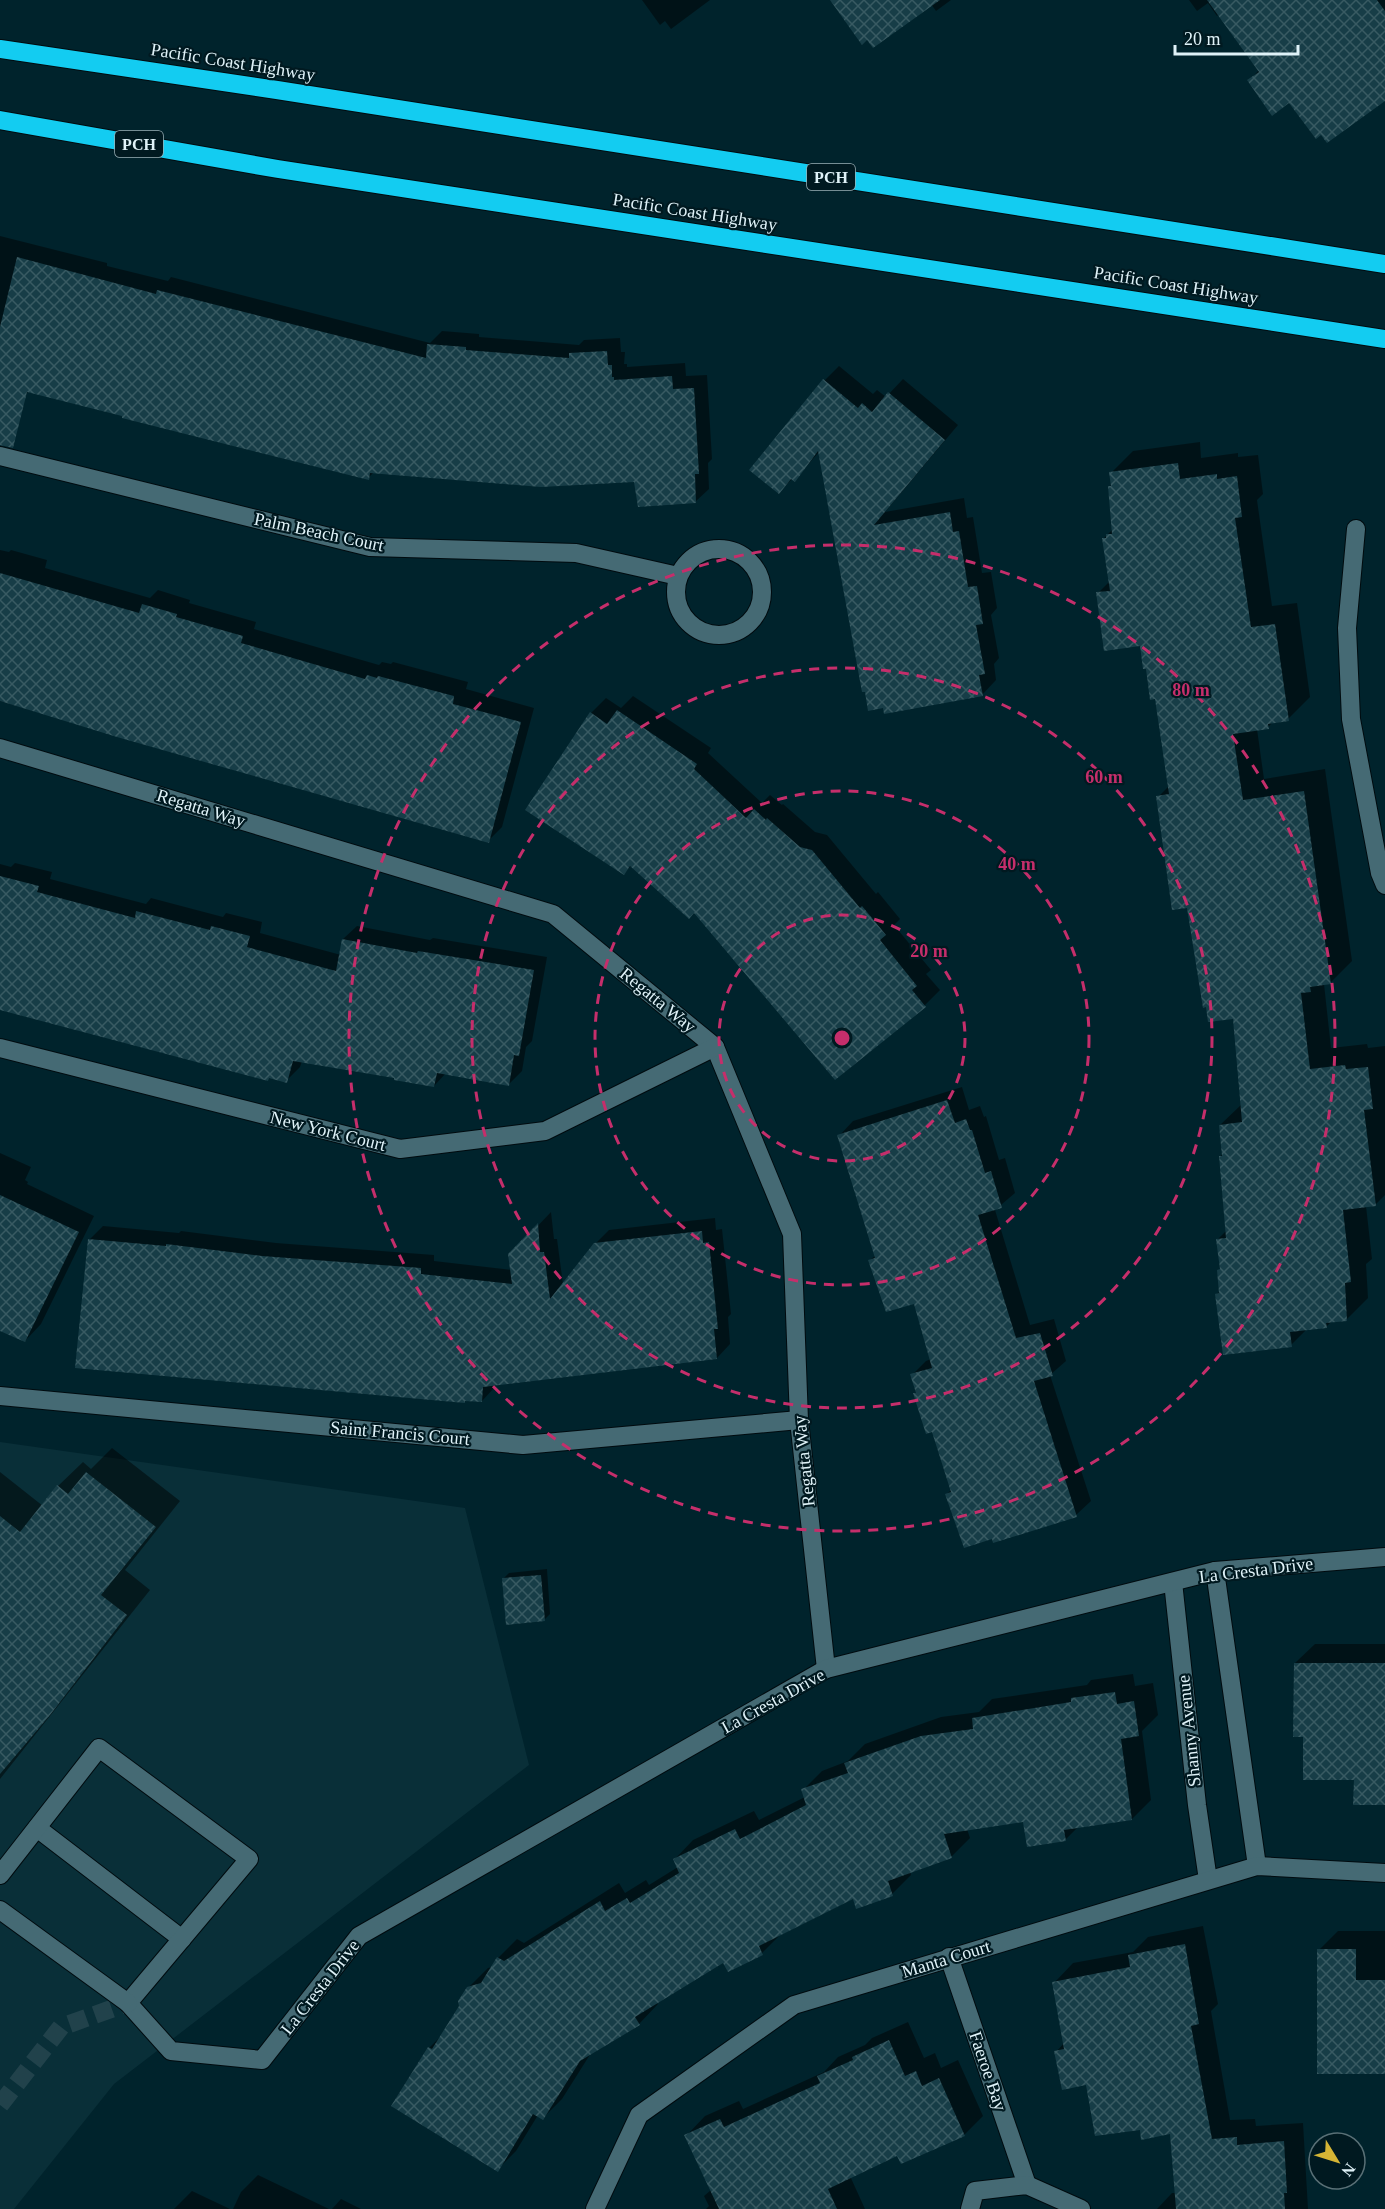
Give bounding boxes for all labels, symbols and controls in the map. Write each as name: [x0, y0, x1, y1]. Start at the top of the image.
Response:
scale bar: [1175, 18, 1298, 56]
text: 20 m: [1184, 29, 1221, 49]
street label: Pacific Coast Highway: [149, 39, 317, 85]
road number: PCH: [115, 131, 163, 157]
road number: PCH: [807, 164, 855, 190]
street label: Pacific Coast Highway: [611, 189, 779, 235]
street label: Pacific Coast Highway: [1092, 262, 1260, 308]
street label: Palm Beach Court: [252, 508, 386, 556]
text: 80 m: [1172, 680, 1210, 700]
text: 60 m: [1085, 767, 1123, 787]
street label: Regatta Way: [154, 785, 248, 831]
text: 40 m: [998, 854, 1036, 874]
text: 20 m: [910, 941, 948, 961]
street label: Regatta Way: [616, 963, 700, 1037]
centre of rings: [832, 1028, 852, 1048]
street label: New York Court: [268, 1107, 388, 1155]
street label: Regatta Way: [789, 1414, 819, 1508]
street label: Saint Francis Court: [329, 1417, 471, 1449]
street label: La Cresta Drive: [1198, 1553, 1314, 1587]
street label: La Cresta Drive: [718, 1664, 828, 1738]
street label: Shanny Avenue: [1173, 1674, 1205, 1788]
street label: La Cresta Drive: [277, 1936, 363, 2038]
street label: Manta Court: [899, 1936, 993, 1982]
street label: Faeroe Bay: [965, 2029, 1011, 2113]
north arrow: [1307, 2131, 1367, 2191]
text: N: [1338, 2160, 1359, 2180]

